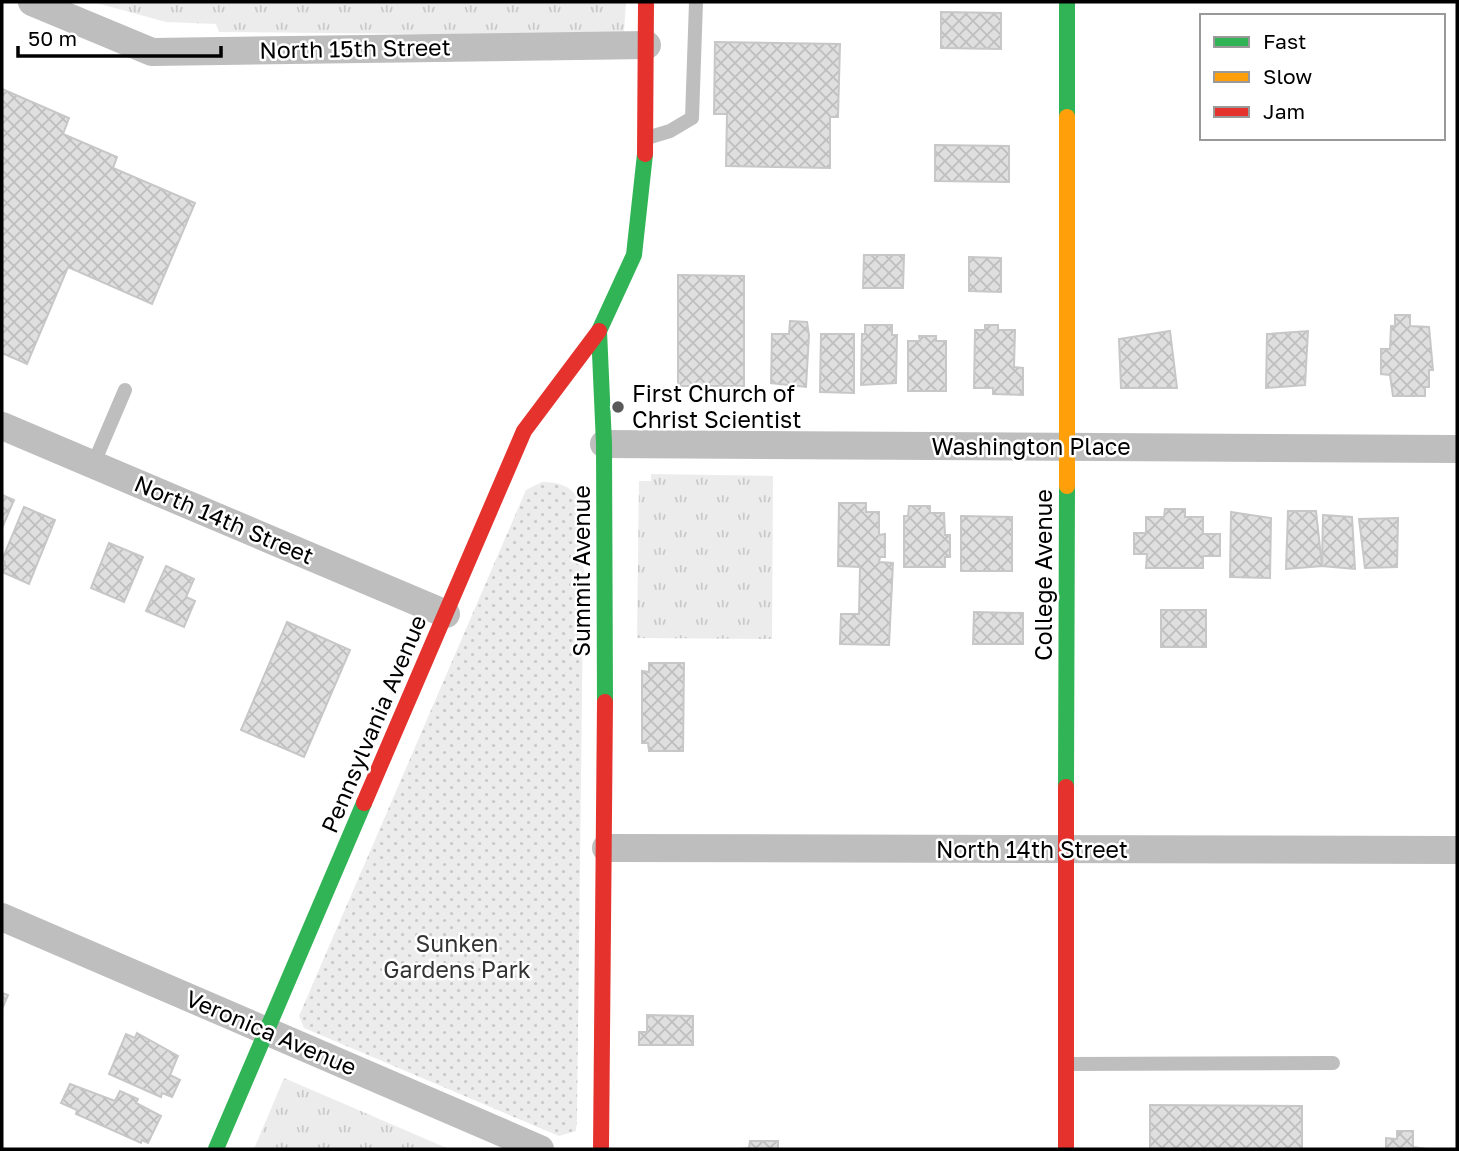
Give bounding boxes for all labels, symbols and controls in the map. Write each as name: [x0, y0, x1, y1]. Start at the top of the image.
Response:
scale bar: [18, 14, 220, 58]
legend: [1200, 14, 1445, 140]
text: 50 m: [28, 25, 77, 51]
text: Fast: [1263, 28, 1306, 54]
street label: North 15th Street: [259, 32, 451, 64]
text: Slow: [1263, 63, 1312, 89]
text: Jam: [1263, 98, 1305, 124]
place label: First Church of Christ Scientist: [632, 379, 802, 433]
marker: First Church of Christ Scientist: [610, 399, 626, 415]
street label: Washington Place: [931, 432, 1131, 460]
street label: North 14th Street: [130, 469, 318, 570]
street label: Summit Avenue: [567, 485, 595, 657]
street label: College Avenue: [1029, 489, 1057, 661]
street label: Pennsylvania Avenue: [315, 610, 432, 837]
street label: North 14th Street: [936, 835, 1128, 863]
park label: Sunken Gardens Park: [383, 929, 531, 983]
street label: Veronica Avenue: [182, 983, 361, 1081]

